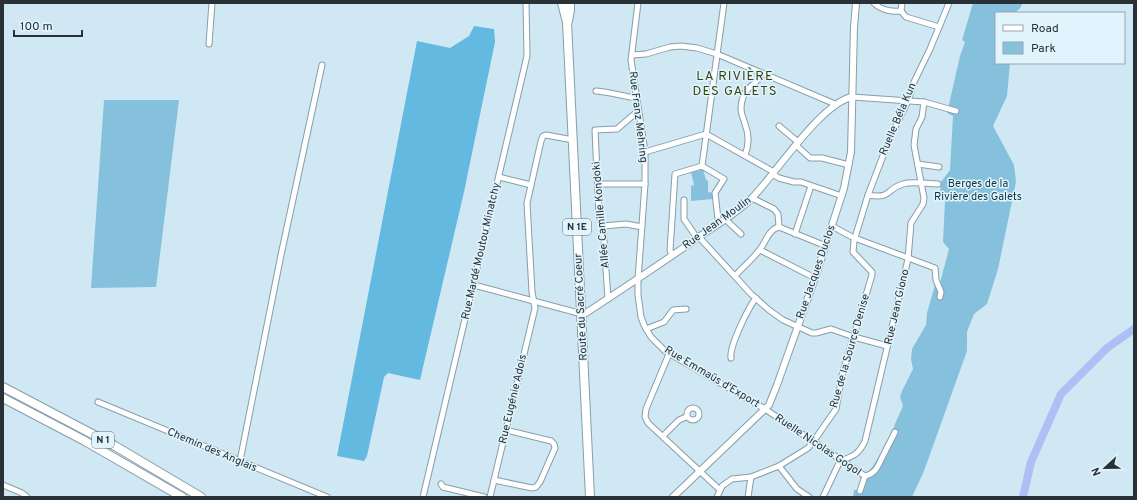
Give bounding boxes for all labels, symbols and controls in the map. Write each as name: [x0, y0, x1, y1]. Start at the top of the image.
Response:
scale bar: [14, 12, 82, 38]
legend: [995, 12, 1125, 64]
text: 100 m: [20, 19, 53, 35]
text: Road: [1031, 21, 1059, 37]
text: Park: [1031, 41, 1056, 57]
district label: LA RIVIÈRE DES GALETS: [693, 67, 777, 100]
street label: Rue Franz Mehring: [625, 70, 651, 164]
street label: Ruelle Béla Kun: [876, 81, 920, 157]
street label: Allée Camille Kondoki: [589, 161, 613, 269]
park label: Berges de la Rivière des Galets: [934, 177, 1022, 204]
street label: Rue Mardé Moutou Minatchy: [458, 181, 504, 321]
street label: Rue Jean Moulin: [680, 193, 754, 253]
road number: N 1E: [563, 219, 591, 235]
street label: Rue Jacques Duclos: [793, 223, 839, 321]
street label: Route du Sacré Coeur: [571, 252, 591, 361]
street label: Rue Jean Giono: [881, 268, 913, 346]
street label: Rue de la Source Denise: [827, 292, 873, 410]
street label: Rue Emmaüs d'Export: [662, 343, 762, 411]
street label: Rue Eugénie Adois: [496, 353, 530, 445]
street label: Ruelle Nicolas Gogol: [772, 411, 864, 479]
street label: Chemin des Anglais: [165, 425, 259, 475]
road number: N 1: [92, 432, 114, 448]
north arrow: [1085, 448, 1125, 488]
text: N: [1089, 465, 1105, 478]

